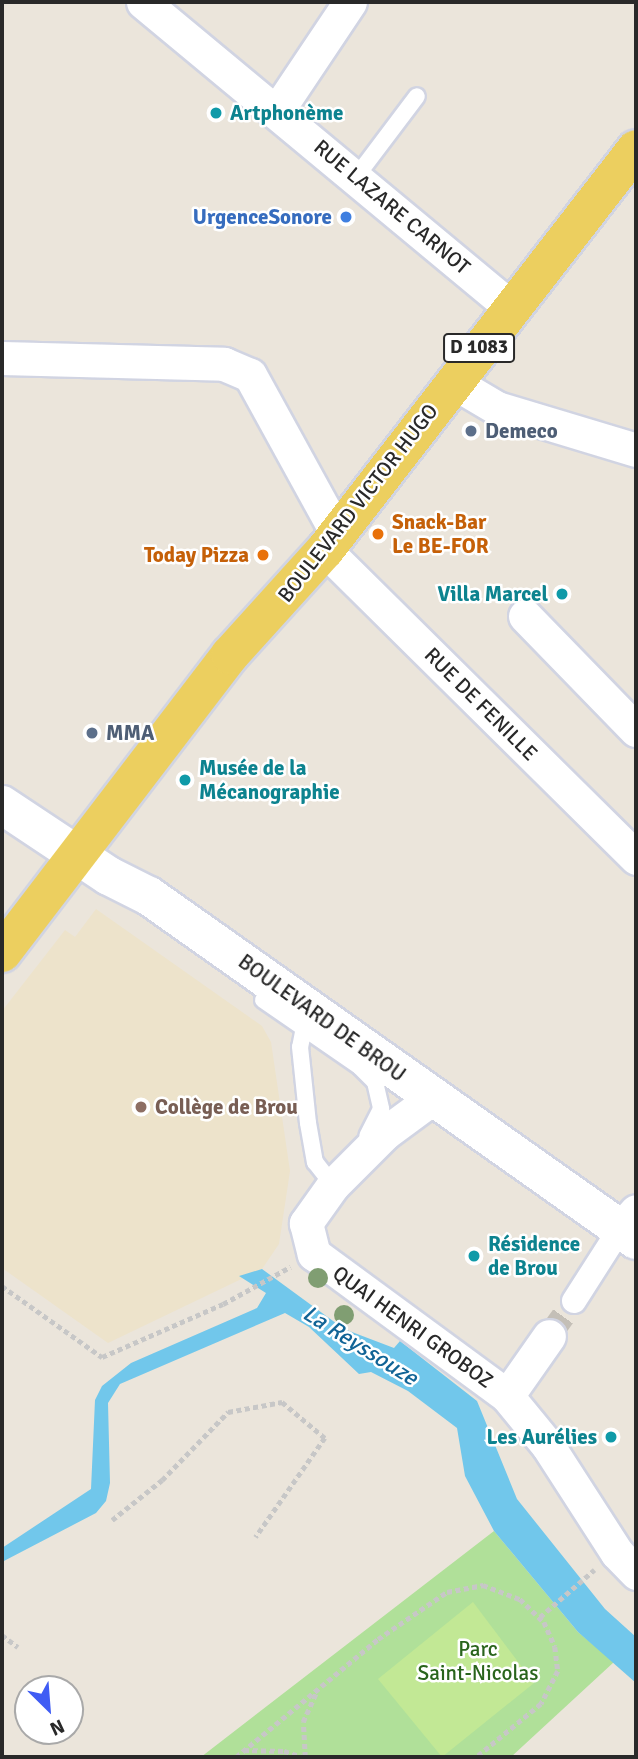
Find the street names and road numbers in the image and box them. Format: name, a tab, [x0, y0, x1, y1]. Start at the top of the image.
street label: RUE LAZARE CARNOT	[309, 134, 475, 280]
road number: D 1083	[442, 332, 516, 364]
street label: BOULEVARD VICTOR HUGO	[273, 399, 443, 607]
street label: RUE DE FENILLE	[419, 642, 543, 766]
street label: BOULEVARD DE BROU	[233, 949, 411, 1087]
street label: QUAI HENRI GROBOZ	[328, 1260, 498, 1394]

